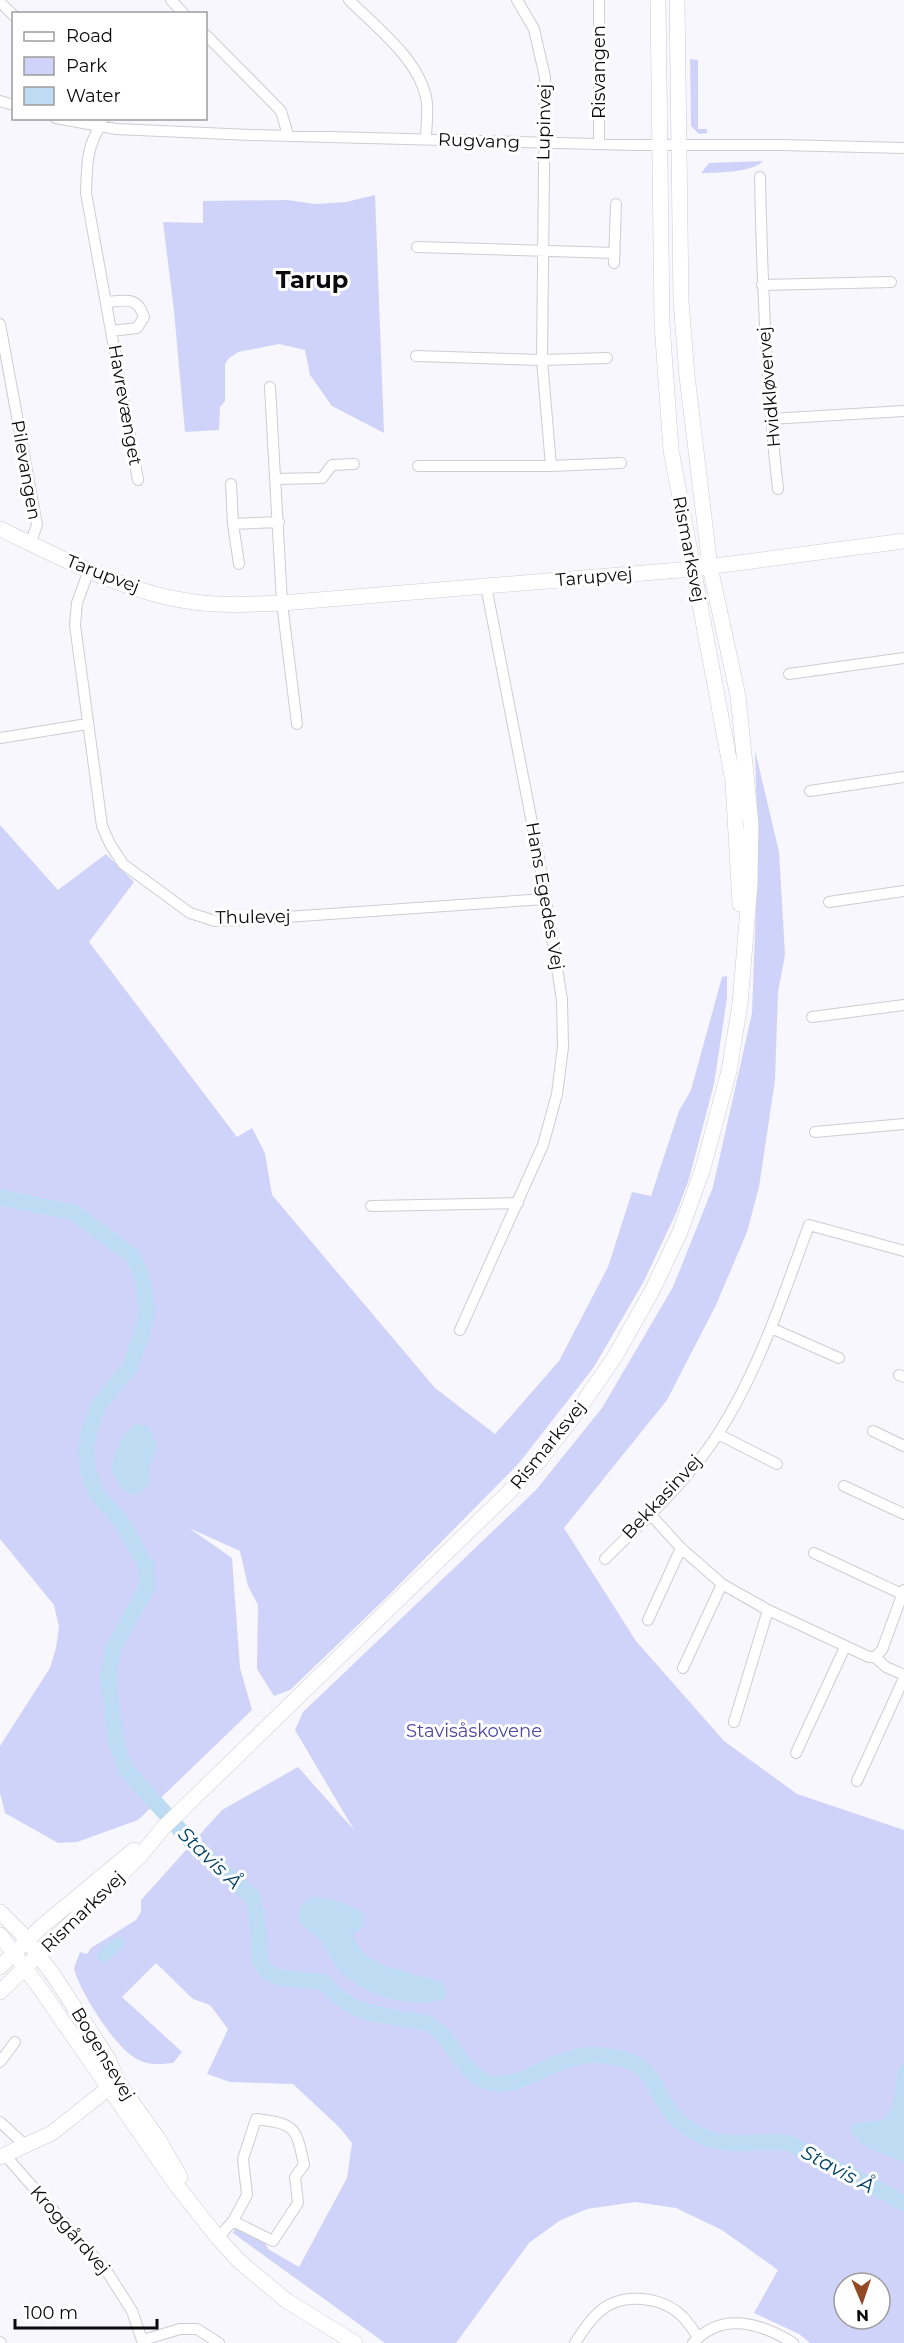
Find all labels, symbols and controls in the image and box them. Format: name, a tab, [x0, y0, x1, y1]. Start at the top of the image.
legend	[12, 12, 207, 120]
text: Road	[66, 25, 113, 47]
street label: Risvangen	[588, 25, 610, 119]
text: Park	[66, 55, 107, 77]
street label: Lupinvej	[532, 83, 556, 161]
text: Water	[66, 85, 121, 107]
street label: Rugvang	[438, 129, 520, 153]
district label: Tarup	[276, 265, 348, 294]
street label: Hvidkløvervej	[753, 326, 785, 448]
street label: Havrevænget	[104, 343, 146, 467]
street label: Pilevangen	[6, 418, 46, 522]
street label: Rismarksvej	[668, 494, 710, 604]
street label: Tarupvej	[63, 550, 143, 598]
street label: Tarupvej	[555, 563, 633, 591]
street label: Hans Egedes Vej	[521, 820, 569, 972]
street label: Thulevej	[215, 905, 291, 929]
street label: Rismarksvej	[506, 1396, 590, 1494]
street label: Bekkasinvej	[617, 1450, 707, 1544]
park label: Stavisåskovene	[406, 1720, 542, 1742]
water label: Stavis Å	[173, 1821, 248, 1894]
street label: Rismarksvej	[37, 1867, 129, 1957]
street label: Bogensevej	[67, 2003, 139, 2105]
water label: Stavis Å	[797, 2139, 879, 2198]
street label: Kroggårdvej	[25, 2181, 115, 2279]
north arrow	[832, 2271, 892, 2331]
scale bar	[15, 2292, 158, 2330]
text: 100 m	[24, 2302, 78, 2324]
text: N	[856, 2306, 869, 2325]

